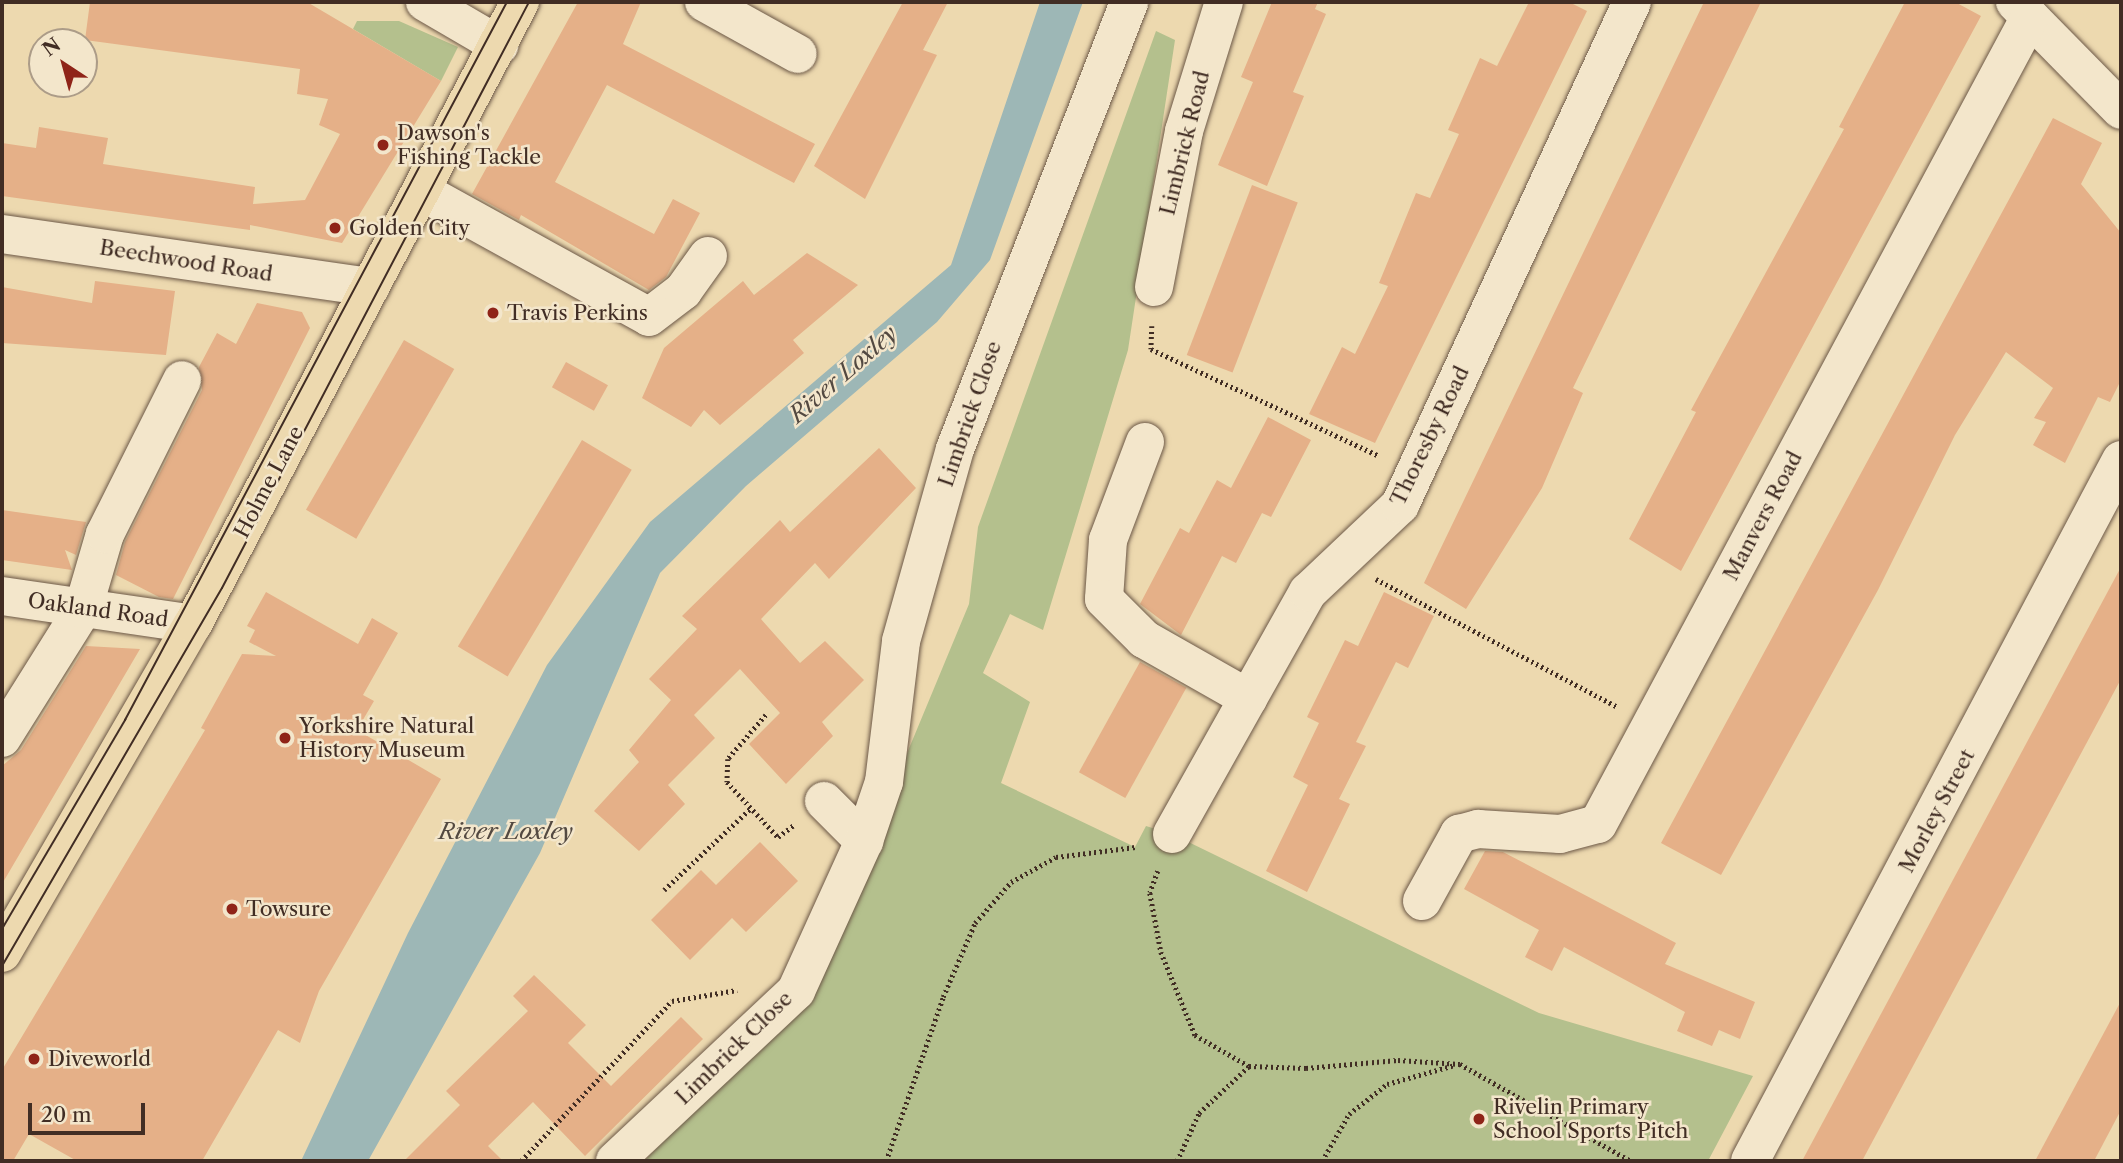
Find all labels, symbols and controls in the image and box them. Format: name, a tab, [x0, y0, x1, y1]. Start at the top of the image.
north arrow	[28, 28, 98, 98]
text: N	[38, 33, 65, 61]
street label: Limbrick Road	[1155, 68, 1215, 218]
place label: Dawson's Fishing Tackle	[397, 120, 541, 170]
marker: Dawson's Fishing Tackle	[375, 137, 391, 153]
place label: Golden City	[349, 215, 470, 241]
marker: Golden City	[327, 220, 343, 236]
street label: Beechwood Road	[98, 235, 274, 287]
place label: Travis Perkins	[507, 300, 648, 326]
marker: Travis Perkins	[485, 305, 501, 321]
water label: River Loxley	[783, 320, 903, 428]
street label: Limbrick Close	[933, 338, 1007, 490]
street label: Thoresby Road	[1385, 362, 1475, 510]
street label: Holme Lane	[229, 422, 309, 542]
street label: Manvers Road	[1718, 447, 1808, 585]
street label: Oakland Road	[26, 588, 170, 632]
place label: Yorkshire Natural History Museum	[299, 713, 474, 763]
marker: Yorkshire Natural History Museum	[277, 730, 293, 746]
street label: Morley Street	[1894, 745, 1980, 877]
water label: River Loxley	[439, 817, 573, 845]
place label: Towsure	[246, 896, 331, 922]
marker: Towsure	[224, 901, 240, 917]
street label: Limbrick Close	[670, 986, 798, 1110]
place label: Diveworld	[48, 1046, 151, 1072]
marker: Diveworld	[26, 1051, 42, 1067]
scale bar	[32, 1090, 149, 1134]
place label: Rivelin Primary School Sports Pitch	[1493, 1094, 1689, 1144]
text: 20 m	[41, 1102, 92, 1127]
marker: Rivelin Primary School Sports Pitch	[1471, 1111, 1487, 1127]

